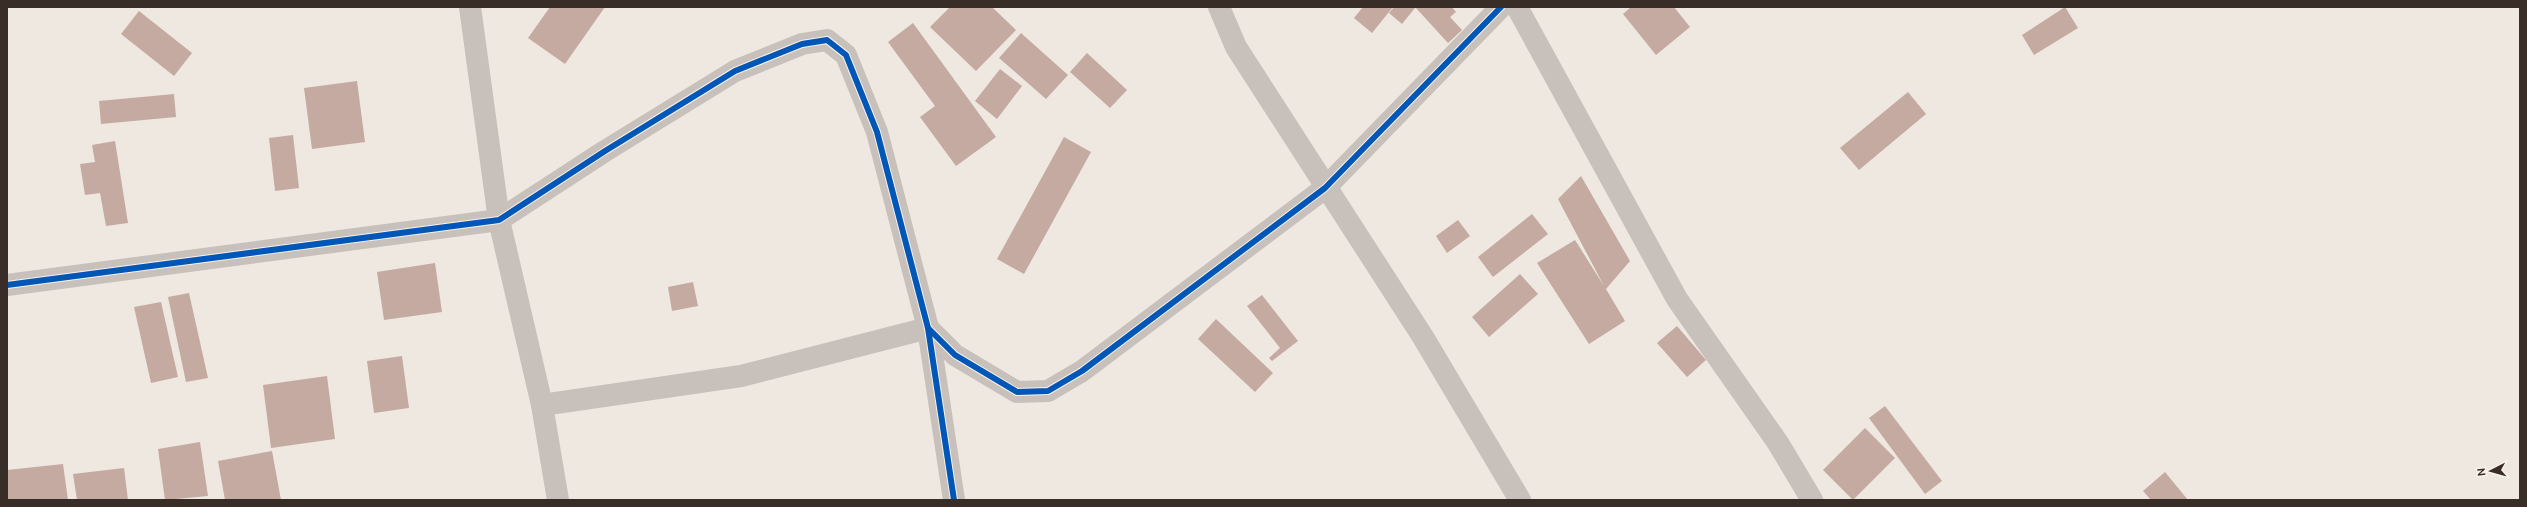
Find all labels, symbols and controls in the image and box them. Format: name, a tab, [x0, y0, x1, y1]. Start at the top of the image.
north arrow	[2471, 451, 2511, 491]
text: N	[2475, 467, 2487, 477]

